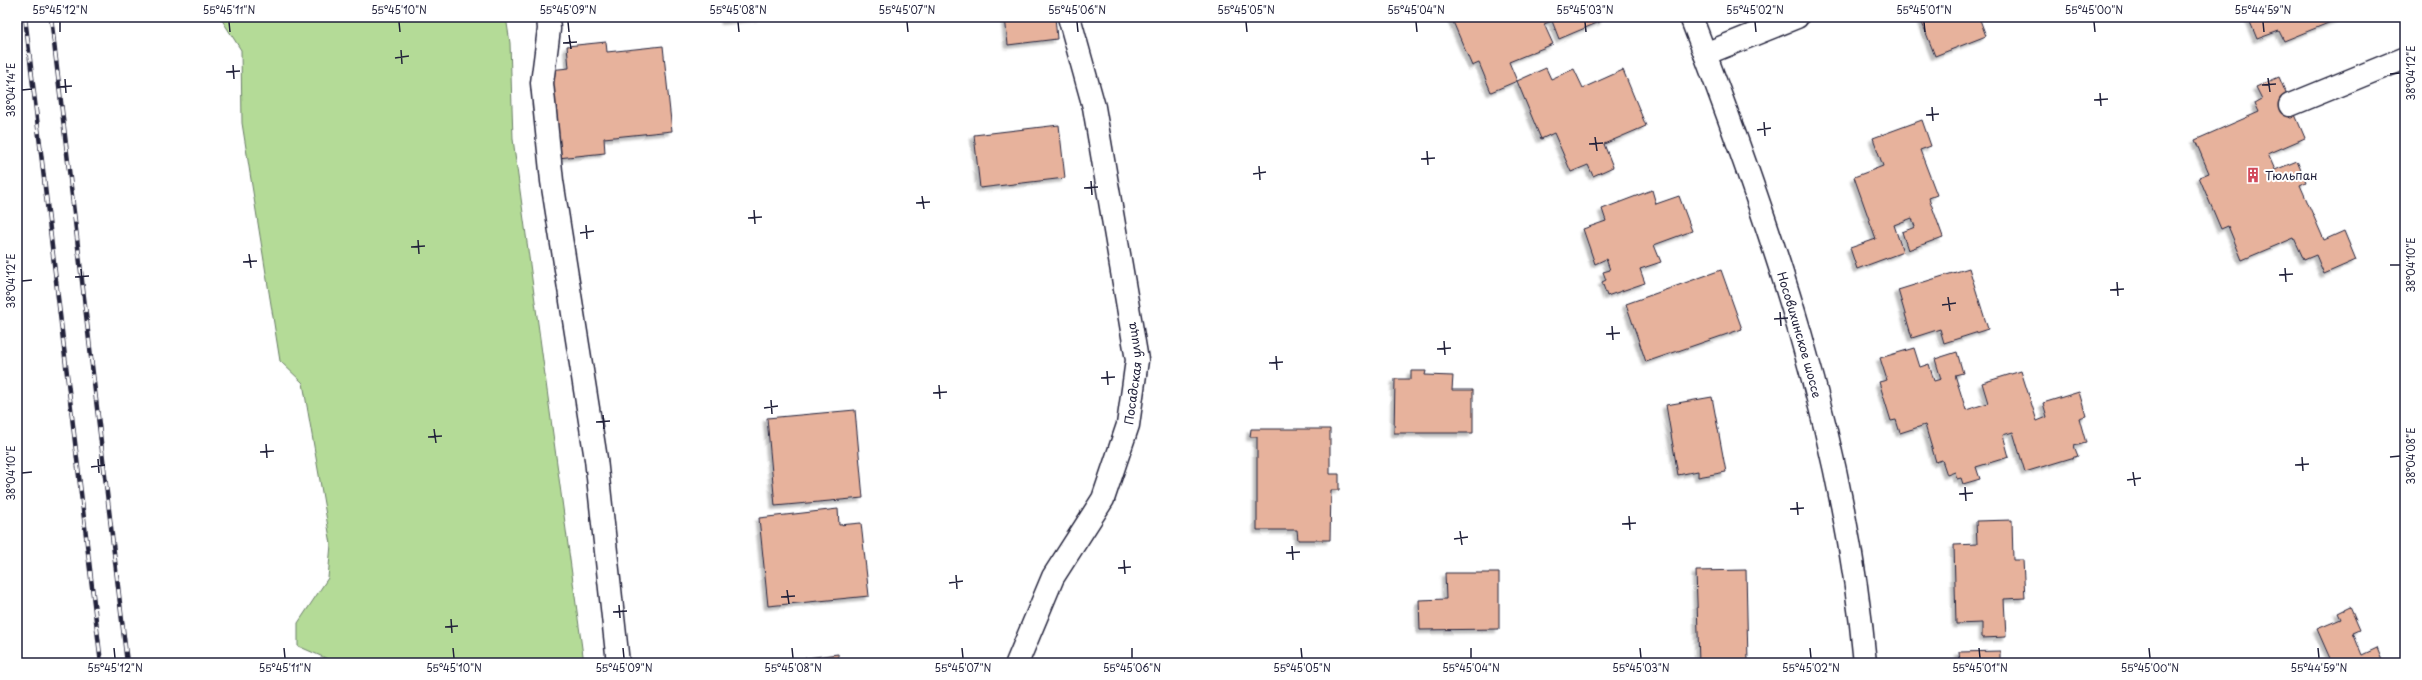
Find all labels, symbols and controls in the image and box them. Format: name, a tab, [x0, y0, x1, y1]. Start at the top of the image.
text: 55°45'12"N	[32, 2, 88, 17]
text: 55°45'11"N	[203, 2, 255, 17]
text: 55°45'10"N	[371, 2, 427, 17]
text: 55°45'09"N	[539, 2, 597, 17]
text: 55°45'08"N	[709, 2, 767, 17]
text: 55°45'07"N	[879, 2, 936, 17]
text: 55°45'06"N	[1048, 2, 1106, 17]
text: 55°45'05"N	[1217, 2, 1275, 17]
text: 55°45'04"N	[1387, 2, 1445, 17]
text: 55°45'03"N	[1556, 2, 1614, 17]
text: 55°45'02"N	[1726, 2, 1784, 17]
text: 55°45'01"N	[1896, 2, 1952, 17]
text: 55°45'00"N	[2065, 2, 2123, 17]
text: 55°44'59"N	[2235, 2, 2292, 17]
text: 38°04'12"E	[2403, 46, 2418, 100]
text: 38°04'14"E	[3, 63, 18, 117]
building icon: Тюльпан	[2244, 166, 2262, 184]
place label: Тюльпан	[2265, 166, 2317, 184]
text: 38°04'10"E	[2403, 237, 2418, 293]
text: 38°04'12"E	[3, 254, 18, 308]
street label: Носовихинское шоссе	[1773, 269, 1826, 400]
street label: Посадская улица	[1119, 321, 1146, 426]
text: 38°04'08"E	[2403, 428, 2418, 484]
text: 38°04'10"E	[3, 445, 18, 501]
text: 55°45'12"N	[87, 660, 143, 675]
text: 55°45'11"N	[259, 660, 311, 675]
text: 55°45'10"N	[426, 660, 482, 675]
text: 55°45'09"N	[595, 660, 653, 675]
text: 55°45'08"N	[764, 660, 822, 675]
text: 55°45'07"N	[935, 660, 992, 675]
text: 55°45'06"N	[1103, 660, 1161, 675]
text: 55°45'05"N	[1273, 660, 1331, 675]
text: 55°45'04"N	[1442, 660, 1500, 675]
text: 55°45'03"N	[1612, 660, 1670, 675]
text: 55°45'02"N	[1782, 660, 1840, 675]
text: 55°45'01"N	[1952, 660, 2008, 675]
text: 55°45'00"N	[2121, 660, 2179, 675]
text: 55°44'59"N	[2291, 660, 2348, 675]

